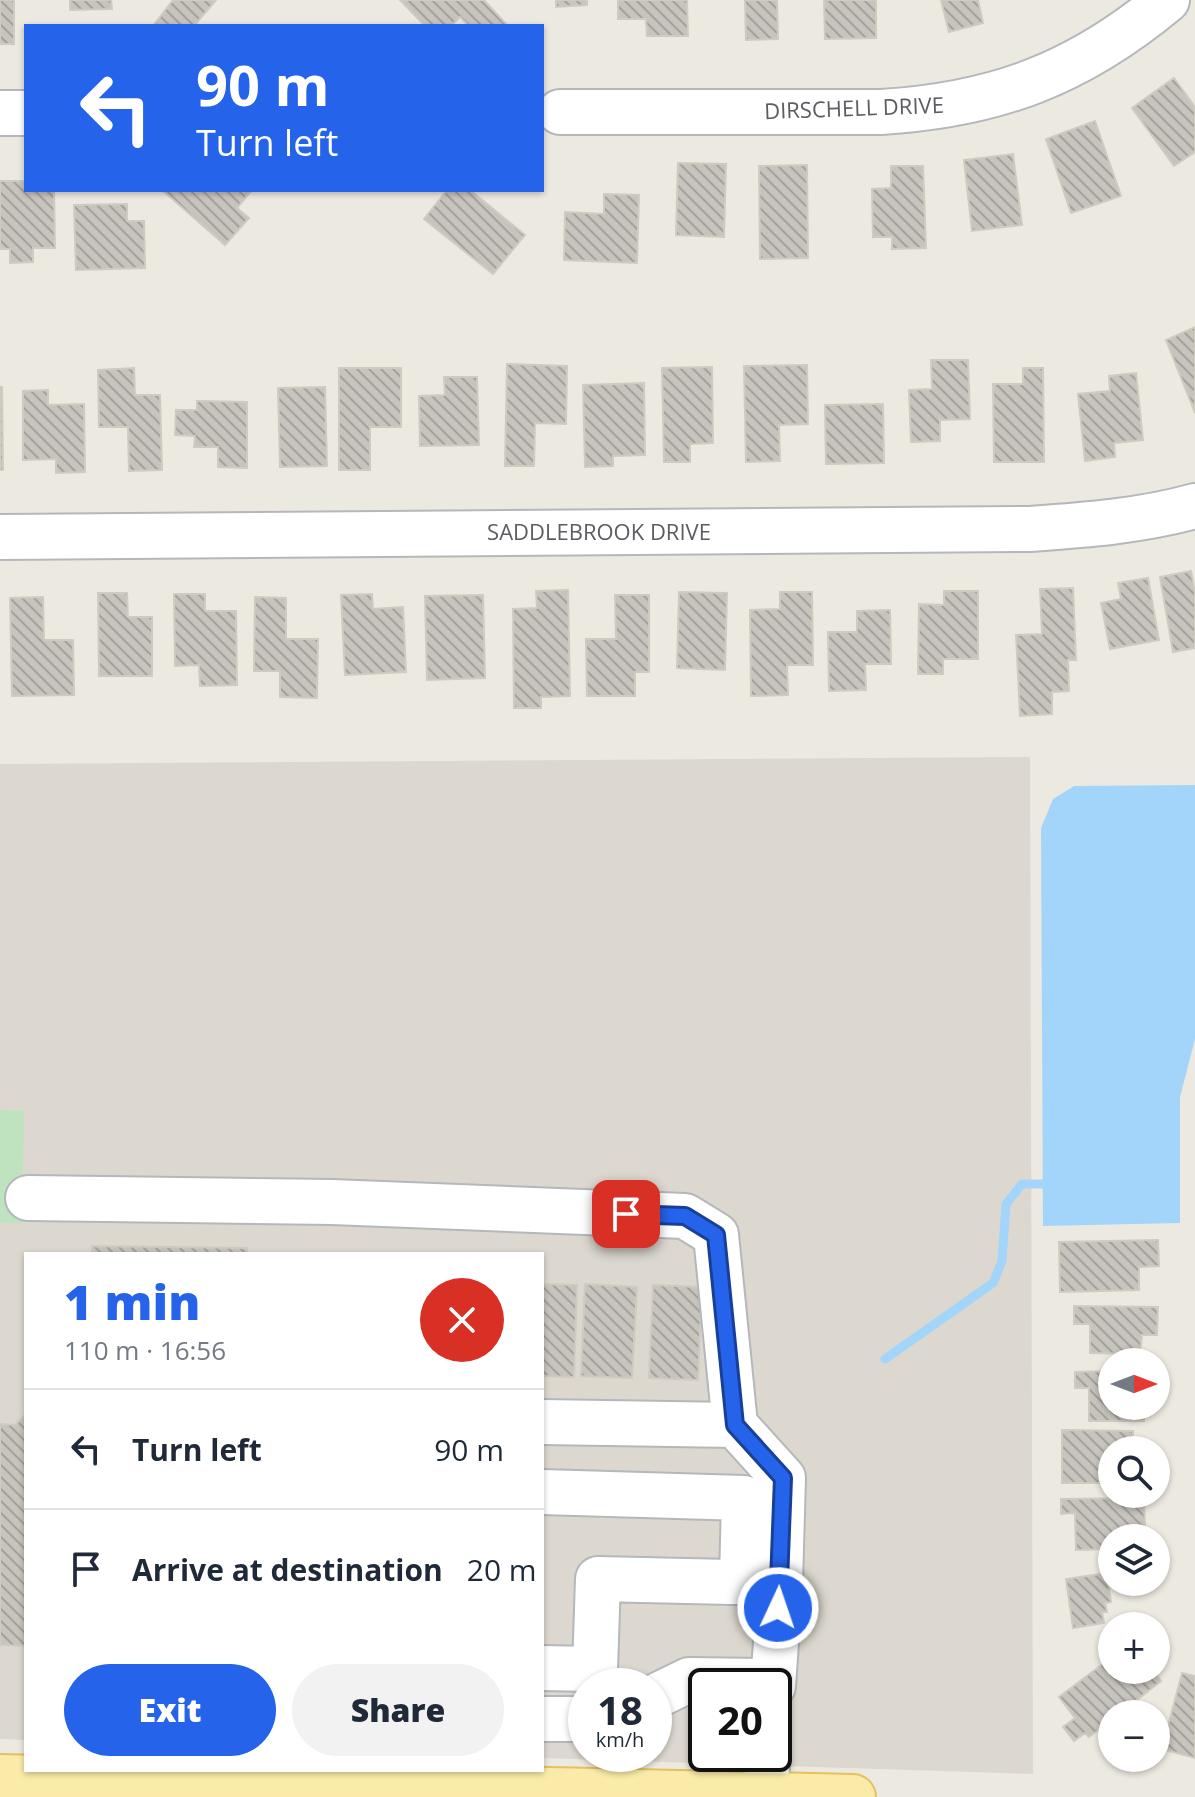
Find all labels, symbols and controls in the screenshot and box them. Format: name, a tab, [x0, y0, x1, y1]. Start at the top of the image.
text: 90 m	[196, 46, 330, 122]
icon: left	[64, 56, 168, 160]
street label: DIRSCHELL DRIVE	[764, 89, 944, 125]
text: Turn left	[196, 118, 338, 167]
street label: SADDLEBROOK DRIVE	[487, 516, 711, 546]
pin	[592, 1180, 660, 1248]
icon: arrive	[604, 1192, 648, 1236]
text: 1 min	[64, 1269, 200, 1334]
button: close	[420, 1278, 504, 1362]
text: 110 m · 16:56	[64, 1332, 226, 1368]
north arrow	[1098, 1348, 1170, 1420]
map controls	[1098, 1348, 1170, 1772]
icon: left	[64, 1427, 108, 1471]
text: Turn left	[132, 1429, 262, 1470]
text: 90 m	[434, 1429, 504, 1470]
button: search	[1098, 1436, 1170, 1508]
button: layers	[1098, 1524, 1170, 1596]
icon: arrive	[64, 1547, 108, 1591]
text: Arrive at destination	[132, 1549, 443, 1590]
text: 20 m	[467, 1549, 537, 1590]
position arrow	[736, 1566, 820, 1650]
button: +	[1098, 1612, 1170, 1684]
button: Exit	[64, 1664, 276, 1756]
button: Share	[292, 1664, 504, 1756]
speed limit sign: 20	[688, 1668, 792, 1772]
text: 18	[597, 1682, 643, 1737]
button: −	[1098, 1700, 1170, 1772]
text: km/h	[596, 1726, 644, 1753]

